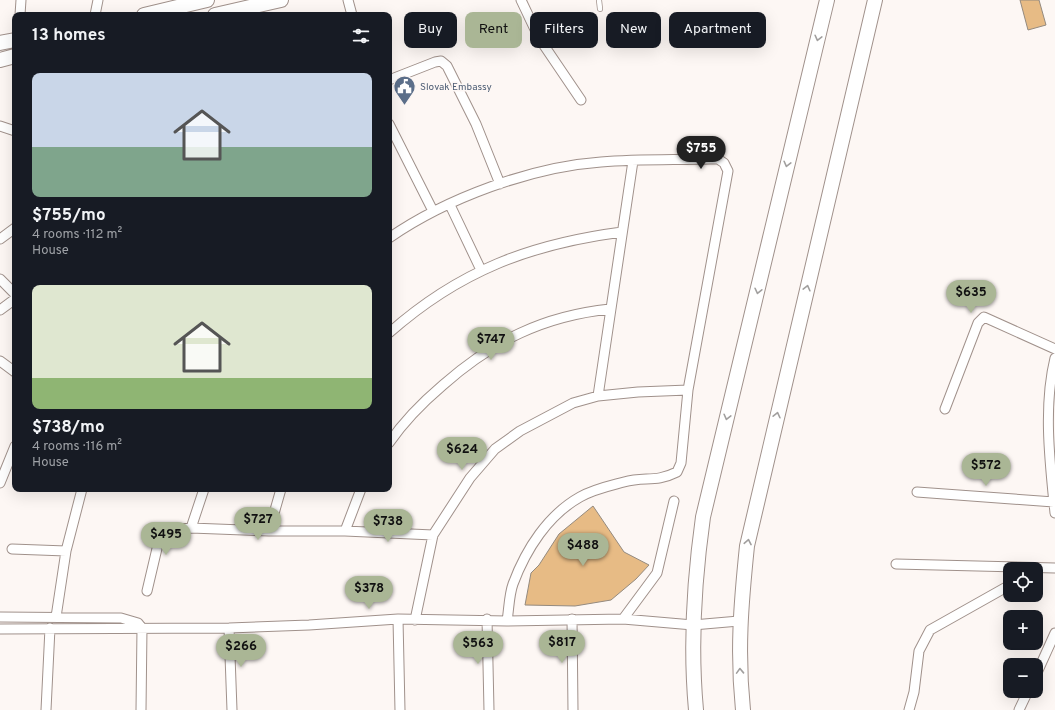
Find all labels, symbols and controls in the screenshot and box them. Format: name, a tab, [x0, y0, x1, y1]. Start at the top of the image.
chip: Buy	[404, 12, 457, 48]
chip: Rent	[465, 12, 522, 48]
chip: Filters	[530, 12, 598, 48]
chip: New	[606, 12, 661, 48]
chip: Apartment	[669, 12, 766, 48]
text: 13 homes	[32, 25, 106, 47]
icon: filters	[350, 25, 372, 47]
one-way arrow	[814, 34, 823, 41]
public building icon: Slovak Embassy	[392, 73, 418, 106]
place label: Slovak Embassy	[420, 81, 492, 94]
icon: home	[166, 99, 238, 171]
pin: $755	[677, 136, 725, 170]
text: $755	[686, 141, 716, 157]
one-way arrow	[784, 161, 792, 167]
text: $755/mo	[32, 205, 106, 227]
text: 4 rooms · 112 m²	[32, 227, 122, 243]
text: House	[32, 243, 69, 259]
pin: $635	[947, 280, 995, 314]
one-way arrow	[802, 285, 811, 292]
text: $635	[955, 285, 987, 301]
one-way arrow	[754, 288, 762, 294]
icon: home	[166, 311, 238, 383]
pin: $747	[467, 327, 515, 361]
text: $747	[476, 332, 506, 348]
one-way arrow	[772, 412, 780, 418]
one-way arrow	[724, 414, 732, 420]
text: $738/mo	[32, 417, 105, 439]
pin: $624	[438, 437, 486, 471]
text: 4 rooms · 116 m²	[32, 439, 122, 455]
text: $624	[446, 442, 478, 458]
pin: $572	[962, 453, 1010, 487]
text: House	[32, 455, 69, 471]
text: $572	[971, 458, 1001, 474]
pin: $727	[234, 507, 282, 541]
pin: $738	[364, 509, 412, 543]
text: $727	[243, 512, 273, 528]
text: $738	[373, 514, 403, 530]
pin: $495	[142, 522, 190, 556]
text: $495	[150, 527, 182, 543]
pin: $488	[559, 533, 607, 567]
text: $488	[567, 538, 599, 554]
one-way arrow	[743, 538, 751, 545]
map controls	[1003, 562, 1043, 698]
button: locate	[1003, 562, 1043, 602]
pin: $378	[345, 576, 393, 610]
text: $378	[354, 581, 384, 597]
button: +	[1003, 610, 1043, 650]
pin: $817	[538, 630, 586, 664]
pin: $563	[454, 631, 502, 665]
pin: $266	[217, 634, 265, 668]
text: $817	[548, 635, 576, 651]
text: $563	[462, 636, 494, 652]
text: $266	[225, 639, 257, 655]
button: −	[1003, 658, 1043, 698]
one-way arrow	[735, 668, 744, 674]

